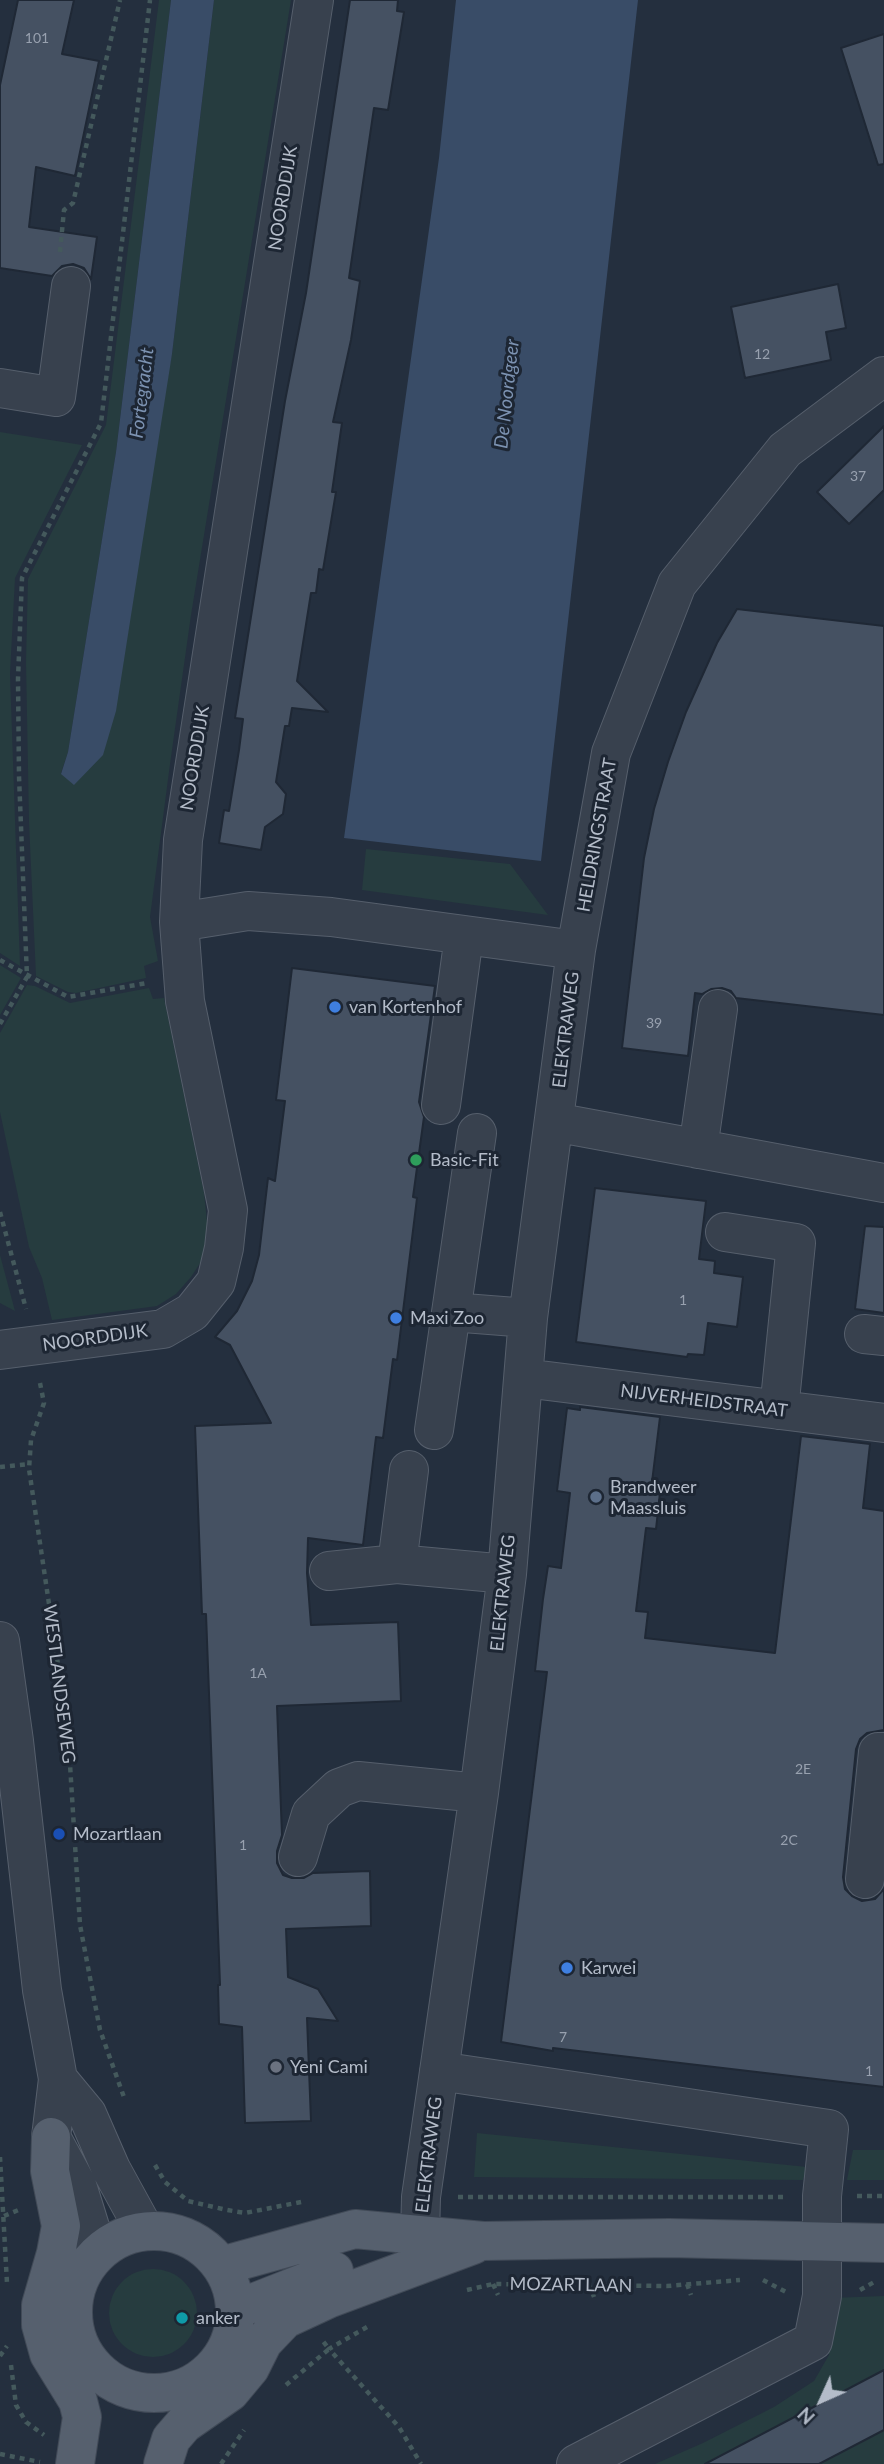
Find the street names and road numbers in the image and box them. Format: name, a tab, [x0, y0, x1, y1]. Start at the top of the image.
street label: NOORDDIJK	[264, 144, 302, 252]
street label: NOORDDIJK	[176, 704, 214, 812]
street label: HELDRINGSTRAAT	[573, 756, 621, 914]
street label: ELEKTRAWEG	[548, 971, 584, 1089]
street label: NOORDDIJK	[41, 1320, 149, 1356]
street label: NIJVERHEIDSTRAAT	[619, 1380, 789, 1422]
street label: ELEKTRAWEG	[486, 1534, 520, 1652]
street label: WESTLANDSEWEG	[39, 1603, 79, 1765]
street label: ELEKTRAWEG	[411, 2096, 447, 2214]
street label: MOZARTLAAN	[509, 2273, 633, 2297]

